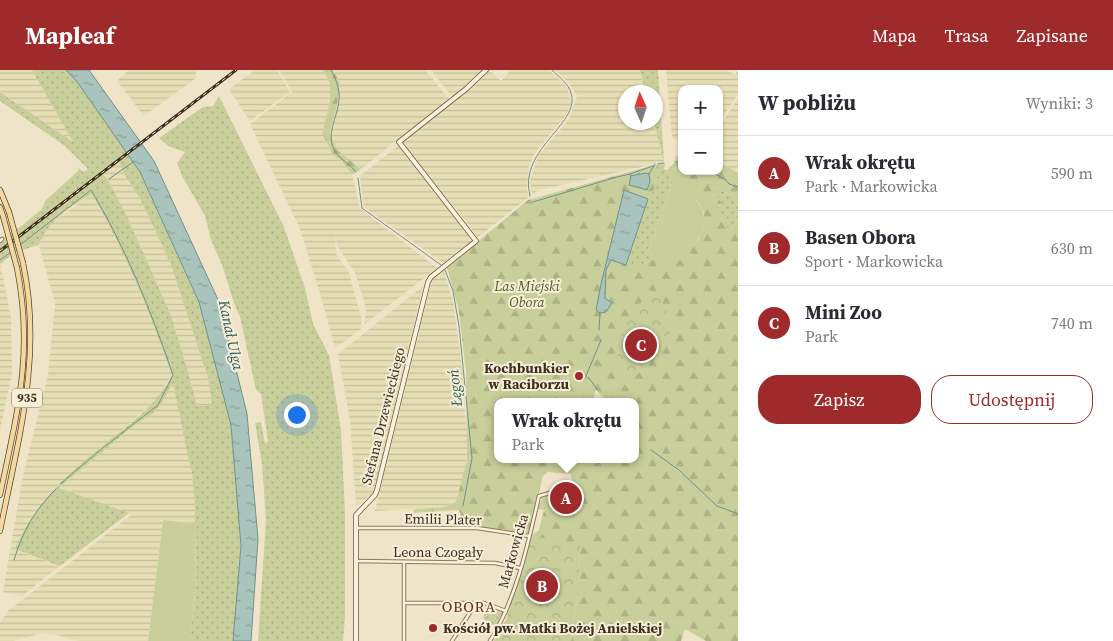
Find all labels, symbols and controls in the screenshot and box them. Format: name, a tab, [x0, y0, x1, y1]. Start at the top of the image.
text: Mapleaf	[25, 19, 115, 52]
text: Mapa	[872, 23, 917, 48]
text: Trasa	[945, 23, 988, 48]
text: Zapisane	[1016, 23, 1088, 48]
north arrow	[618, 85, 663, 130]
map controls	[678, 85, 723, 175]
button: +	[678, 85, 723, 130]
text: W pobliżu	[758, 88, 856, 117]
text: Wyniki: 3	[1026, 92, 1093, 114]
button: −	[678, 130, 723, 175]
text: Wrak okrętu	[805, 149, 915, 175]
text: A	[769, 162, 779, 184]
text: 590 m	[1051, 162, 1093, 184]
text: Park · Markowicka	[805, 175, 938, 197]
text: Basen Obora	[805, 224, 916, 250]
text: B	[769, 237, 779, 259]
text: 630 m	[1051, 237, 1093, 259]
text: Sport · Markowicka	[805, 250, 943, 272]
park label: Las Miejski Obora	[493, 276, 560, 312]
water label: Kanał Ulga	[214, 297, 249, 372]
text: Mini Zoo	[805, 299, 882, 325]
text: C	[769, 312, 779, 334]
text: 740 m	[1051, 312, 1093, 334]
text: Park	[805, 325, 838, 347]
pin: C	[625, 326, 657, 364]
street label: Stefana Drzewieckiego	[356, 345, 410, 487]
place label: Kochbunkier w Raciborzu	[484, 358, 569, 394]
water label: Łęgoń	[442, 368, 467, 409]
marker: Kochbunkier w Raciborzu	[573, 370, 585, 382]
button: Zapisz	[758, 375, 921, 424]
button: Udostępnij	[931, 375, 1093, 424]
road number: 935	[12, 388, 42, 408]
popup	[494, 398, 639, 463]
your location	[284, 402, 310, 428]
text: Wrak okrętu	[511, 407, 622, 433]
text: Park	[511, 433, 544, 455]
pin: A	[550, 479, 582, 517]
street label: Emilii Plater	[404, 508, 482, 530]
street label: Markowicka	[493, 511, 533, 591]
street label: Leona Czogały	[393, 542, 484, 562]
pin: B	[526, 567, 558, 605]
district label: OBORA	[442, 596, 496, 617]
place label: Kościół pw. Matki Bożej Anielskiej	[443, 618, 662, 638]
marker: Kościół pw. Matki Bożej Anielskiej	[427, 622, 439, 634]

